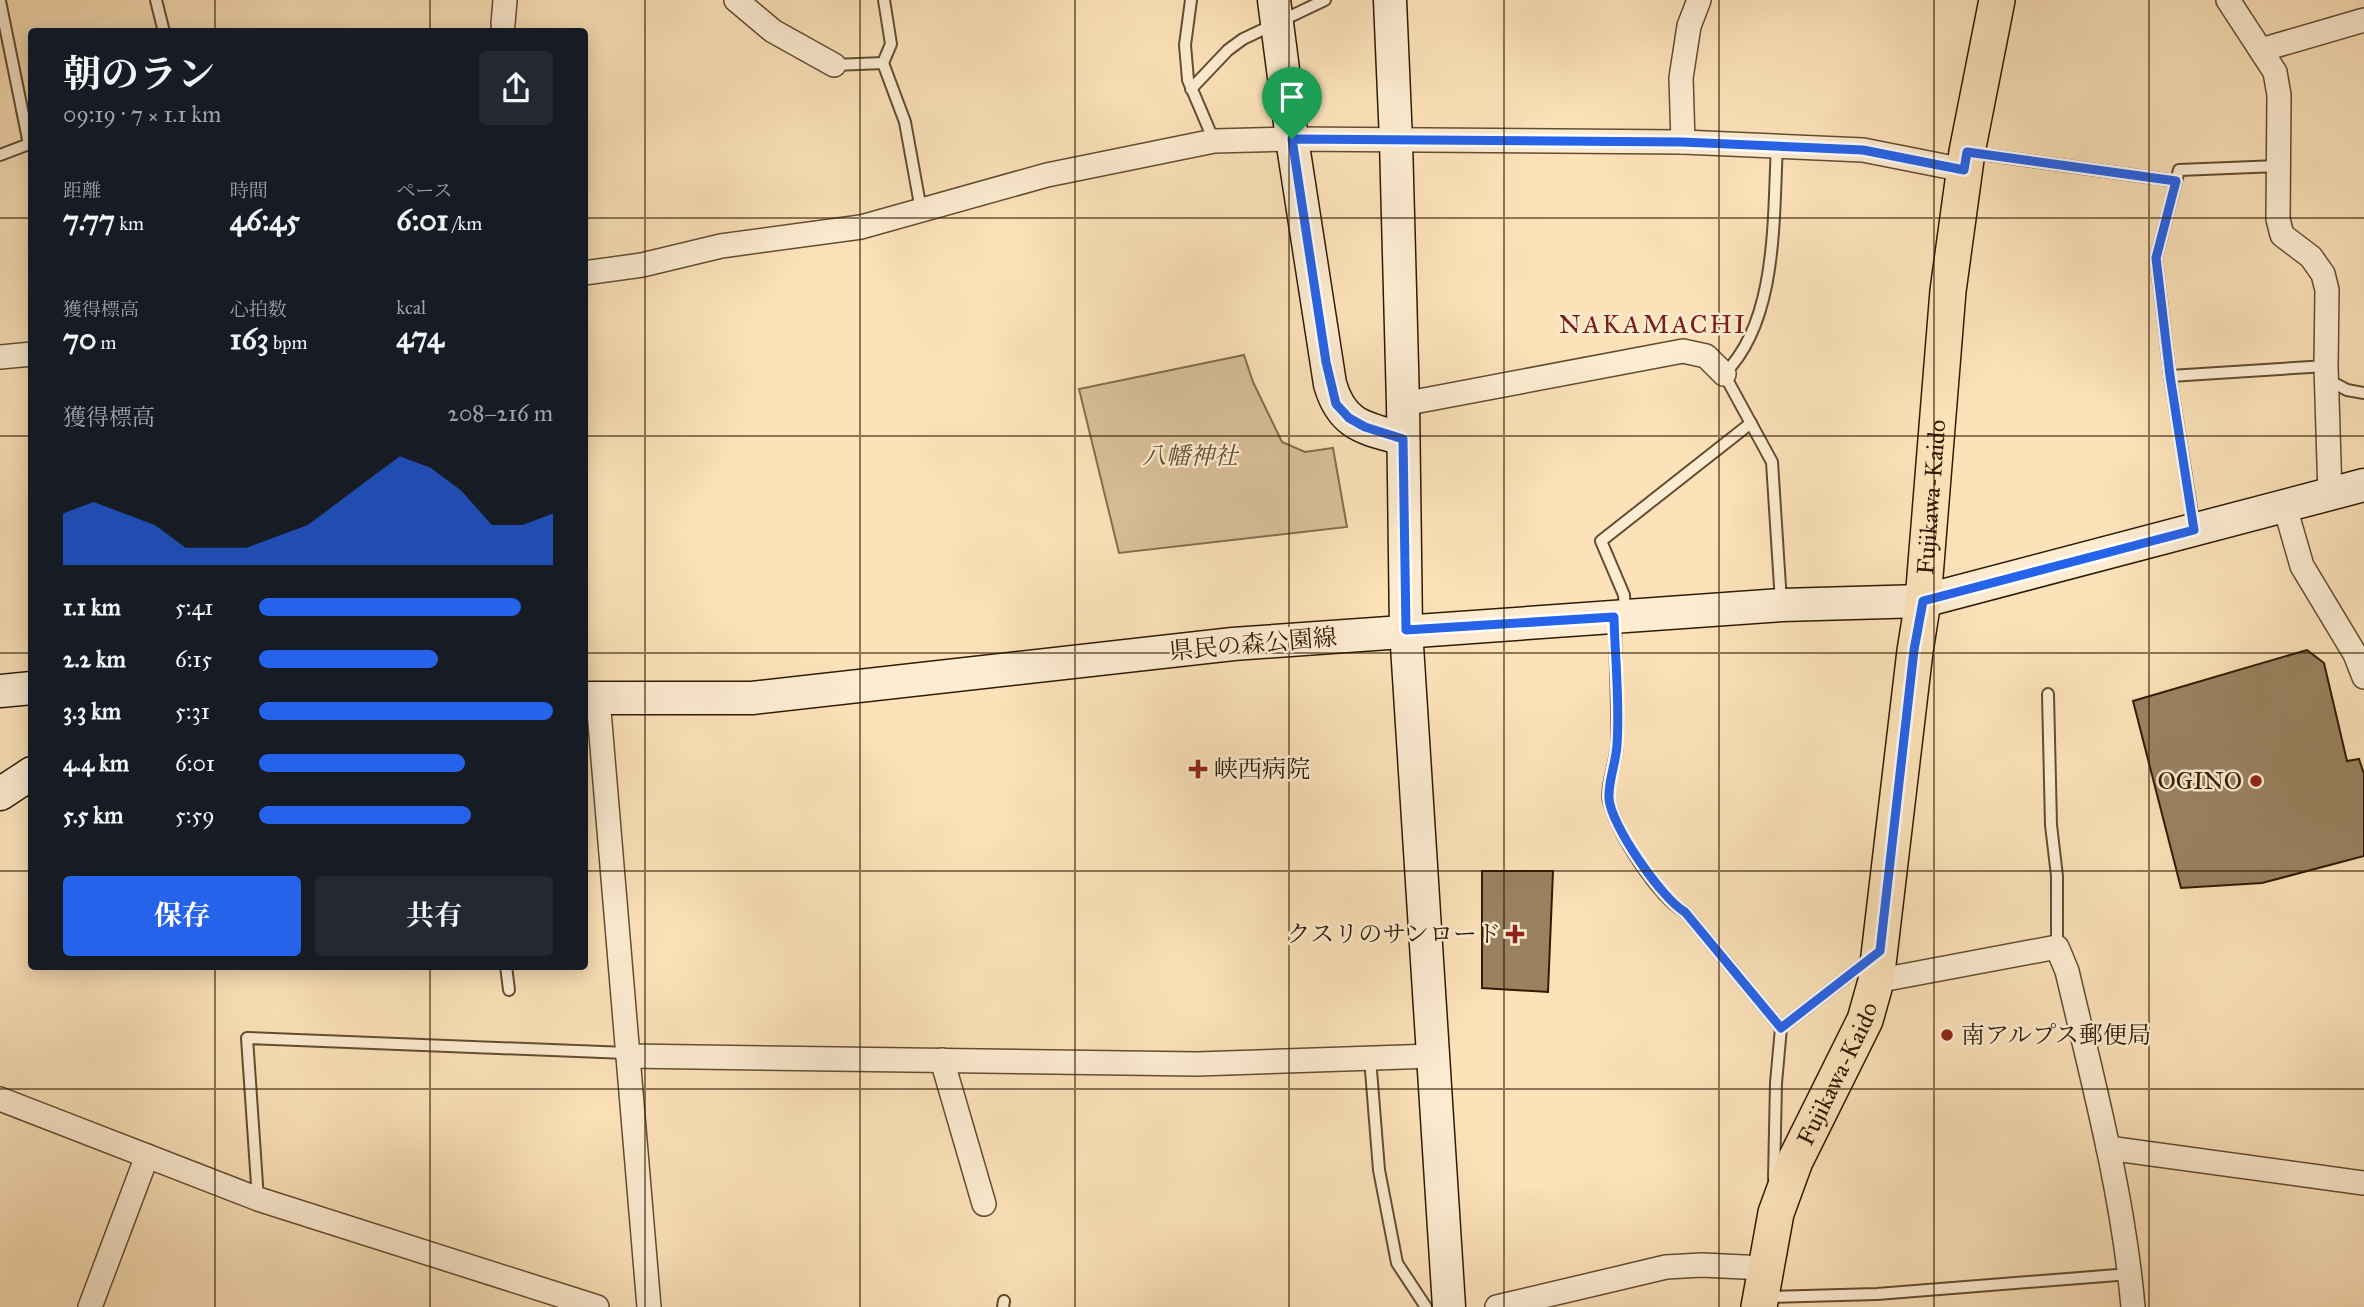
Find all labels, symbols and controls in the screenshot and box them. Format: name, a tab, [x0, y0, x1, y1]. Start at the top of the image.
text: 朝のラン	[63, 51, 215, 97]
button: share	[479, 51, 553, 125]
pin	[1262, 67, 1322, 139]
icon: arrive	[1273, 78, 1311, 116]
text: 09:19 · 7 × 1.1 km	[63, 100, 221, 128]
text: 距離	[63, 179, 101, 202]
text: 時間	[230, 179, 268, 202]
text: ペース	[396, 179, 452, 202]
text: 7.77	[63, 202, 115, 238]
text: 46:45	[230, 202, 300, 238]
text: 6:01	[396, 202, 448, 238]
text: km	[115, 212, 144, 235]
text: /km	[448, 212, 482, 235]
text: kcal	[396, 296, 426, 319]
text: 獲得標高	[63, 298, 139, 321]
text: 心拍数	[230, 298, 287, 321]
district label: NAKAMACHI	[1559, 308, 1747, 340]
text: 474	[396, 319, 444, 355]
text: 70	[63, 321, 96, 357]
text: 163	[230, 321, 269, 357]
text: m	[96, 331, 117, 354]
text: bpm	[269, 331, 308, 354]
text: 208–216 m	[448, 399, 553, 427]
text: 獲得標高	[63, 403, 155, 431]
street label: Fujikawa-Kaido	[1910, 418, 1953, 576]
park label: 八幡神社	[1142, 441, 1240, 471]
text: 1.1 km	[63, 593, 121, 621]
text: 5:41	[175, 593, 213, 621]
street label: 県民の森公園線	[1168, 622, 1338, 666]
text: 2.2 km	[63, 645, 126, 673]
text: 6:15	[175, 645, 212, 673]
text: 3.3 km	[63, 697, 121, 725]
text: 5:31	[175, 697, 210, 725]
text: 4.4 km	[63, 749, 129, 777]
text: 6:01	[175, 749, 215, 777]
place label: 峡西病院	[1214, 754, 1310, 784]
marker: 峡西病院	[1188, 759, 1208, 779]
place label: OGINO	[2157, 766, 2242, 796]
marker: OGINO	[2248, 773, 2264, 789]
text: 5.5 km	[63, 801, 123, 829]
text: 5:59	[175, 801, 215, 829]
button: 保存	[63, 876, 301, 956]
button: 共有	[315, 876, 553, 956]
place label: クスリのサンロード	[1286, 919, 1501, 949]
marker: クスリのサンロード	[1507, 926, 1523, 942]
street label: Fujikawa-Kaido	[1790, 999, 1884, 1150]
place label: 南アルプス郵便局	[1961, 1020, 2151, 1050]
marker: 南アルプス郵便局	[1939, 1027, 1955, 1043]

